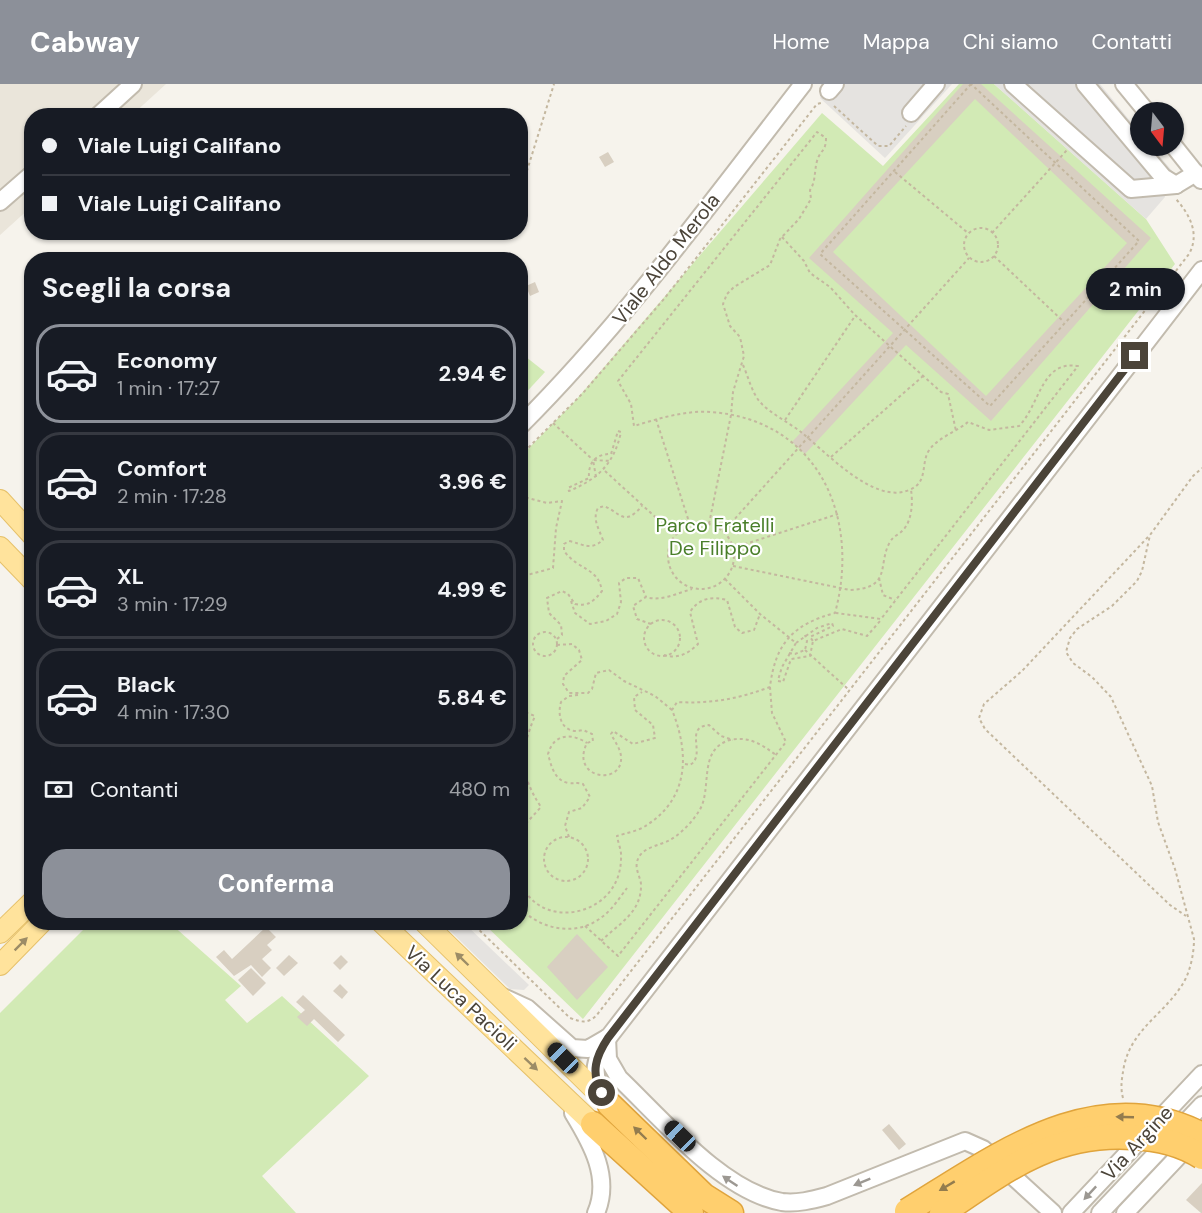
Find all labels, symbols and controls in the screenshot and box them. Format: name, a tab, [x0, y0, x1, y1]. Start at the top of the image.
text: Cabway	[30, 24, 140, 61]
text: Home	[772, 28, 830, 56]
text: Mappa	[863, 28, 930, 56]
text: Chi siamo	[963, 28, 1059, 56]
text: Contatti	[1092, 28, 1172, 56]
north arrow	[1130, 102, 1184, 156]
map controls	[1130, 102, 1184, 156]
text: Viale Luigi Califano	[78, 131, 282, 160]
street label: Viale Aldo Merola	[606, 188, 726, 330]
text: Viale Luigi Califano	[78, 189, 282, 218]
callout: 2 min	[1086, 269, 1184, 311]
text: Scegli la corsa	[42, 270, 231, 305]
text: 2 min	[1109, 276, 1162, 302]
route end	[1121, 342, 1148, 369]
text: Economy	[117, 346, 217, 375]
icon: car	[45, 347, 99, 401]
text: 2.94 €	[439, 359, 507, 388]
text: 1 min · 17:27	[117, 375, 220, 401]
text: Comfort	[117, 454, 207, 483]
icon: car	[45, 455, 99, 509]
text: 3.96 €	[438, 467, 507, 496]
text: 2 min · 17:28	[117, 483, 227, 509]
park label: Parco Fratelli De Filippo	[656, 512, 775, 561]
text: XL	[117, 562, 144, 591]
icon: car	[45, 563, 99, 617]
text: 4.99 €	[437, 575, 507, 604]
text: 3 min · 17:29	[117, 591, 228, 617]
text: Black	[117, 670, 176, 699]
icon: car	[45, 671, 99, 725]
text: 5.84 €	[437, 683, 507, 712]
text: 4 min · 17:30	[117, 699, 230, 725]
icon: cash	[42, 773, 75, 806]
text: Contanti	[90, 775, 179, 804]
text: 480 m	[449, 776, 510, 802]
button: Conferma	[42, 849, 510, 918]
one-way arrow	[13, 937, 27, 951]
street label: Via Luca Pacioli	[400, 940, 522, 1056]
one-way arrow	[455, 952, 469, 966]
car	[544, 1039, 582, 1077]
one-way arrow	[523, 1056, 537, 1070]
route start	[588, 1079, 615, 1106]
street label: Via Argine	[1096, 1100, 1178, 1186]
one-way arrow	[1116, 1112, 1135, 1122]
car	[661, 1117, 699, 1155]
one-way arrow	[633, 1127, 647, 1141]
one-way arrow	[722, 1176, 738, 1187]
one-way arrow	[852, 1177, 870, 1187]
one-way arrow	[939, 1181, 955, 1192]
one-way arrow	[1084, 1185, 1097, 1200]

